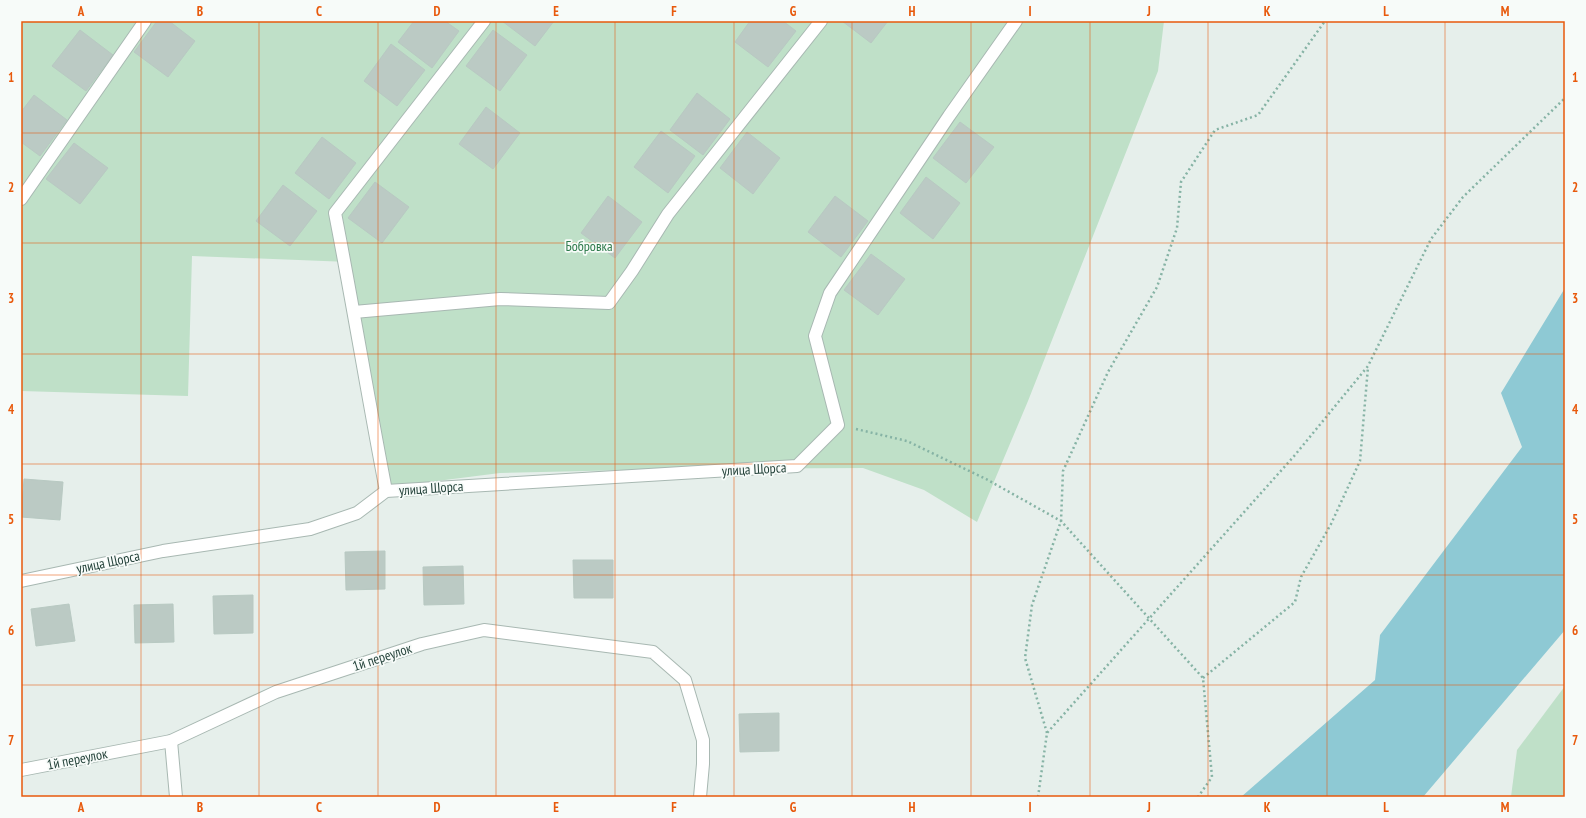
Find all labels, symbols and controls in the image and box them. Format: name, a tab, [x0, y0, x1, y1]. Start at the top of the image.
text: A	[77, 3, 85, 20]
text: B	[197, 3, 203, 20]
text: C	[316, 3, 322, 20]
text: D	[434, 3, 441, 20]
text: E	[553, 3, 559, 20]
text: F	[671, 3, 677, 20]
text: G	[790, 3, 797, 20]
text: H	[909, 3, 916, 20]
text: I	[1028, 3, 1032, 20]
text: J	[1146, 3, 1151, 20]
text: K	[1264, 3, 1271, 20]
text: L	[1383, 3, 1389, 20]
text: M	[1501, 3, 1510, 20]
text: 1	[8, 69, 14, 86]
text: 1	[1572, 69, 1578, 86]
text: 2	[8, 179, 14, 196]
text: 2	[1572, 179, 1578, 196]
park label: Бобровка	[565, 237, 613, 255]
text: 3	[8, 290, 14, 307]
text: 3	[1572, 290, 1578, 307]
text: 4	[8, 401, 15, 418]
text: 4	[1572, 401, 1579, 418]
street label: улица Щорса	[721, 458, 787, 480]
street label: улица Щорса	[398, 477, 464, 499]
text: 5	[8, 511, 14, 528]
text: 5	[1572, 511, 1578, 528]
street label: улица Щорса	[75, 546, 141, 578]
text: 6	[8, 622, 14, 639]
text: 6	[1572, 622, 1578, 639]
street label: 1й переулок	[350, 639, 414, 675]
text: 7	[8, 732, 14, 749]
text: 7	[1572, 732, 1578, 749]
street label: 1й переулок	[45, 744, 109, 774]
text: A	[77, 799, 85, 816]
text: B	[197, 799, 203, 816]
text: C	[316, 799, 322, 816]
text: D	[434, 799, 441, 816]
text: E	[553, 799, 559, 816]
text: F	[671, 799, 677, 816]
text: G	[790, 799, 797, 816]
text: H	[909, 799, 916, 816]
text: I	[1028, 799, 1032, 816]
text: J	[1146, 799, 1151, 816]
text: K	[1264, 799, 1271, 816]
text: L	[1383, 799, 1389, 816]
text: M	[1501, 799, 1510, 816]

